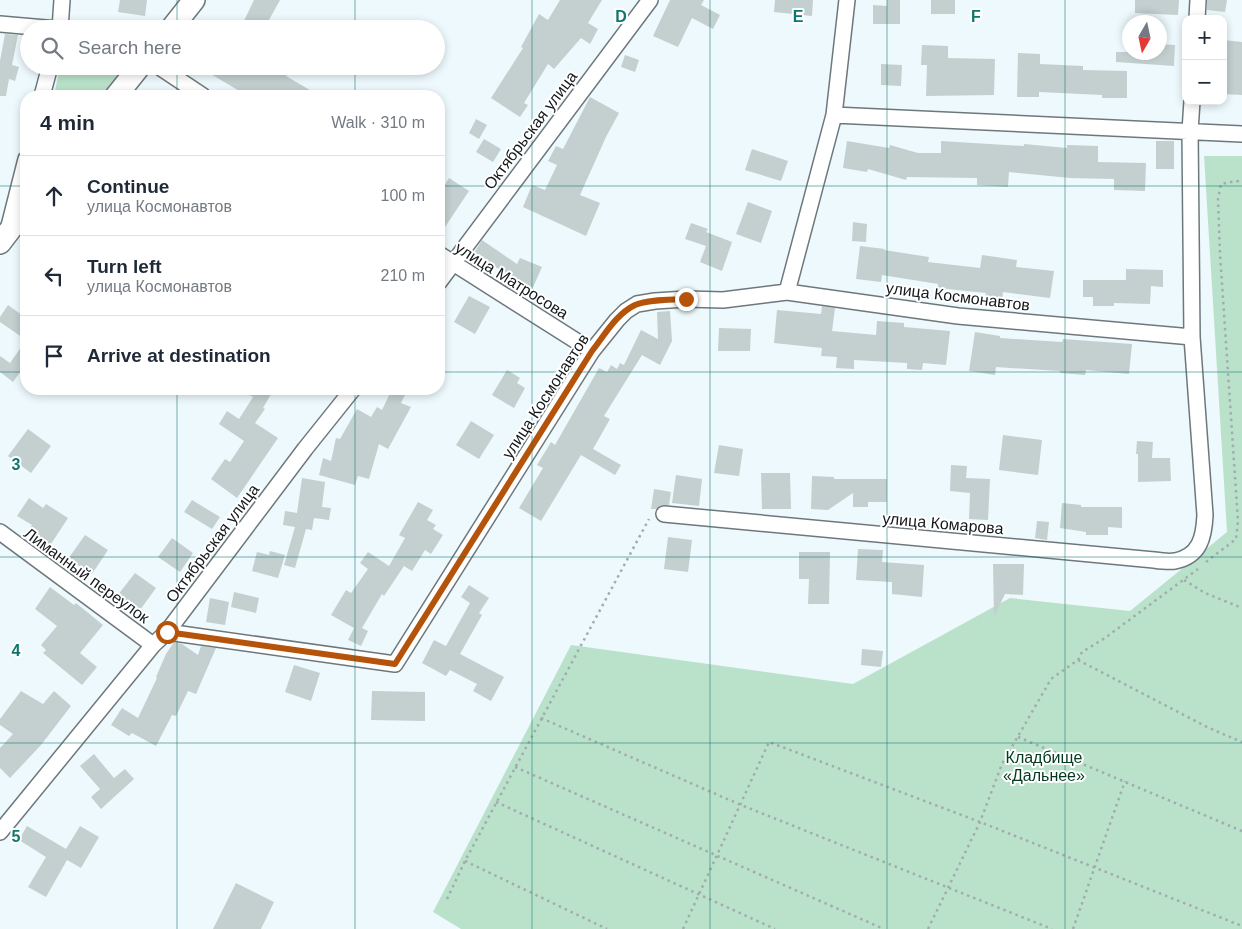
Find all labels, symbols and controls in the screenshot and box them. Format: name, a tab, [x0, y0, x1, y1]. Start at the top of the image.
text: D	[615, 8, 627, 25]
text: E	[793, 8, 804, 25]
text: F	[971, 8, 981, 25]
north arrow	[1122, 15, 1167, 60]
map controls	[1182, 15, 1227, 105]
button: +	[1182, 15, 1227, 60]
search box	[20, 20, 445, 75]
icon: search	[38, 34, 66, 62]
text: Search here	[78, 37, 182, 58]
button: −	[1182, 60, 1227, 105]
street label: Октябрьская улица	[480, 68, 580, 193]
text: 4 min	[40, 111, 95, 134]
text: Walk · 310 m	[331, 114, 425, 131]
text: Continue	[87, 176, 169, 197]
icon: ahead	[40, 182, 68, 210]
text: 100 m	[381, 187, 425, 204]
text: улица Космонавтов	[87, 198, 232, 215]
street label: улица Матросова	[452, 239, 571, 322]
text: Turn left	[87, 256, 162, 277]
icon: left	[40, 262, 68, 290]
text: 210 m	[381, 267, 425, 284]
text: улица Космонавтов	[87, 278, 232, 295]
street label: улица Космонавтов	[885, 279, 1031, 314]
route end	[675, 288, 698, 311]
street label: улица Космонавтов	[499, 331, 592, 462]
icon: arrive	[40, 342, 68, 370]
text: Arrive at destination	[87, 345, 271, 366]
text: 3	[12, 456, 21, 473]
street label: Октябрьская улица	[162, 481, 262, 606]
street label: улица Комарова	[882, 510, 1004, 537]
street label: Лиманный переулок	[21, 524, 153, 627]
route start	[156, 621, 179, 644]
text: 4	[12, 642, 21, 659]
park label: Кладбище «Дальнее»	[1003, 749, 1085, 784]
text: 5	[12, 828, 21, 845]

